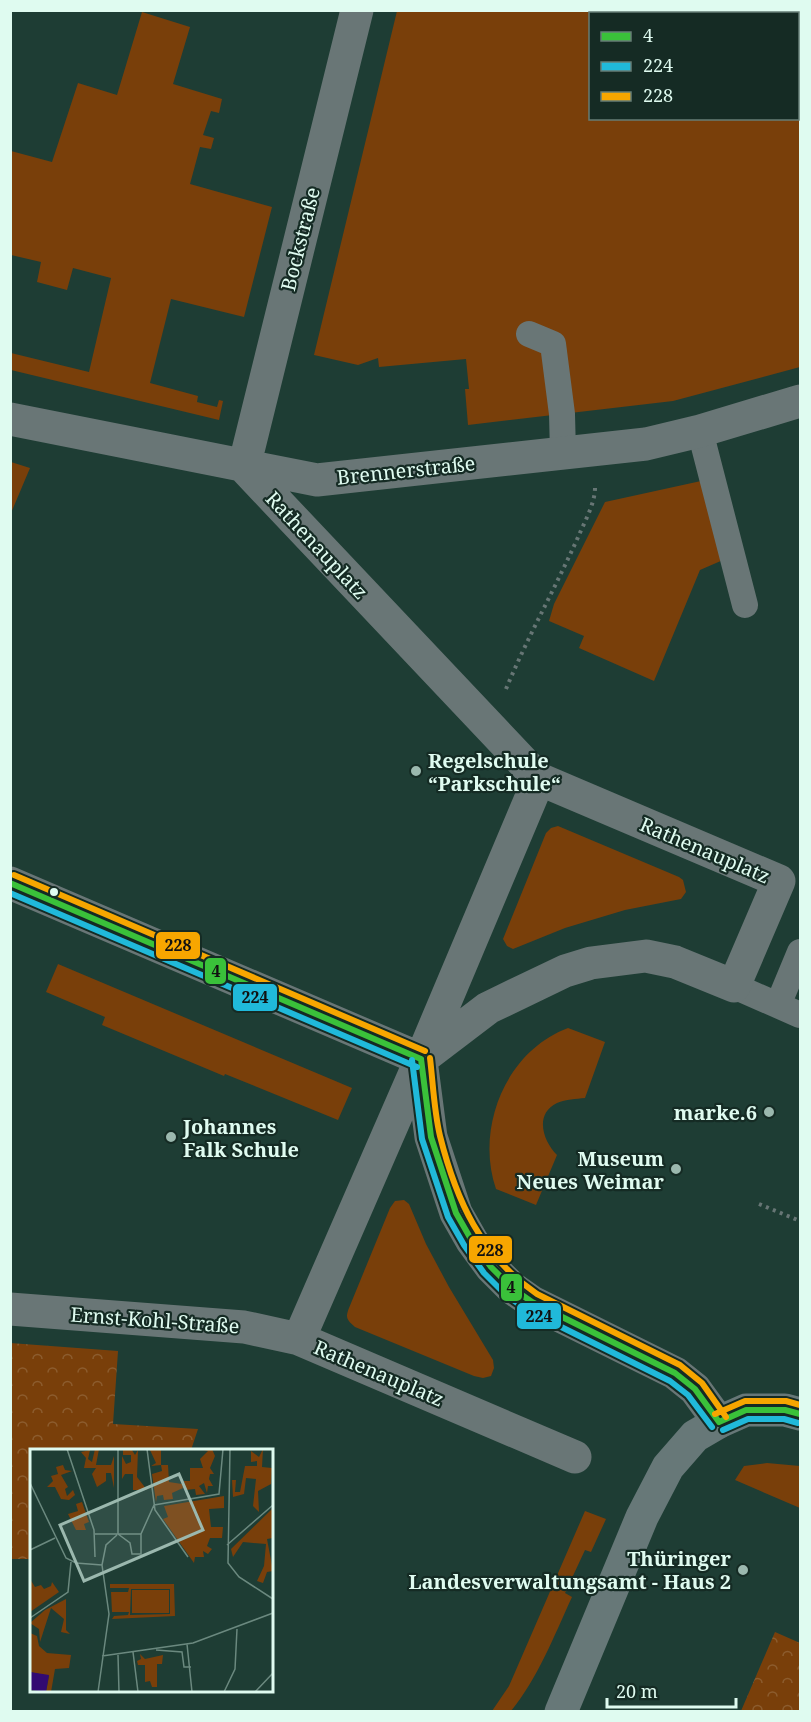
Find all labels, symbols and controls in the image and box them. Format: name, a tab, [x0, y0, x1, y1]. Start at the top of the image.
legend	[589, 12, 799, 120]
text: 4	[643, 23, 653, 47]
text: 224	[643, 53, 673, 77]
text: 228	[643, 83, 673, 107]
street label: Bockstraße	[274, 184, 326, 294]
street label: Brennerstraße	[335, 449, 477, 491]
street label: Rathenauplatz	[260, 485, 374, 605]
place label: Regelschule “Parkschule“	[428, 747, 561, 797]
marker: Regelschule “Parkschule“	[409, 764, 423, 778]
street label: Rathenauplatz	[636, 810, 774, 890]
unlabelled marker	[48, 886, 60, 898]
line badge: 228	[155, 931, 201, 960]
text: 228	[164, 934, 192, 956]
line badge: 4	[204, 957, 227, 985]
text: 4	[211, 960, 221, 982]
line badge: 224	[232, 983, 278, 1012]
text: 224	[241, 986, 269, 1008]
place label: marke.6	[674, 1099, 757, 1126]
marker: marke.6	[762, 1105, 776, 1119]
place label: Johannes Falk Schule	[182, 1113, 299, 1163]
marker: Johannes Falk Schule	[164, 1130, 178, 1144]
place label: Museum Neues Weimar	[516, 1145, 665, 1195]
marker: Museum Neues Weimar	[669, 1162, 683, 1176]
line badge: 228	[468, 1235, 513, 1264]
text: 228	[476, 1239, 504, 1261]
line badge: 4	[500, 1273, 523, 1302]
text: 4	[506, 1276, 516, 1298]
street label: Ernst-Kohl-Straße	[70, 1301, 240, 1339]
line badge: 224	[516, 1302, 562, 1330]
text: 224	[525, 1305, 553, 1327]
street label: Rathenauplatz	[310, 1333, 448, 1413]
inset map	[30, 1449, 273, 1692]
place label: Thüringer Landesverwaltungsamt - Haus 2	[409, 1545, 732, 1595]
marker: Thüringer Landesverwaltungsamt - Haus 2	[736, 1563, 750, 1577]
scale bar	[607, 1671, 736, 1709]
text: 20 m	[616, 1679, 658, 1703]

